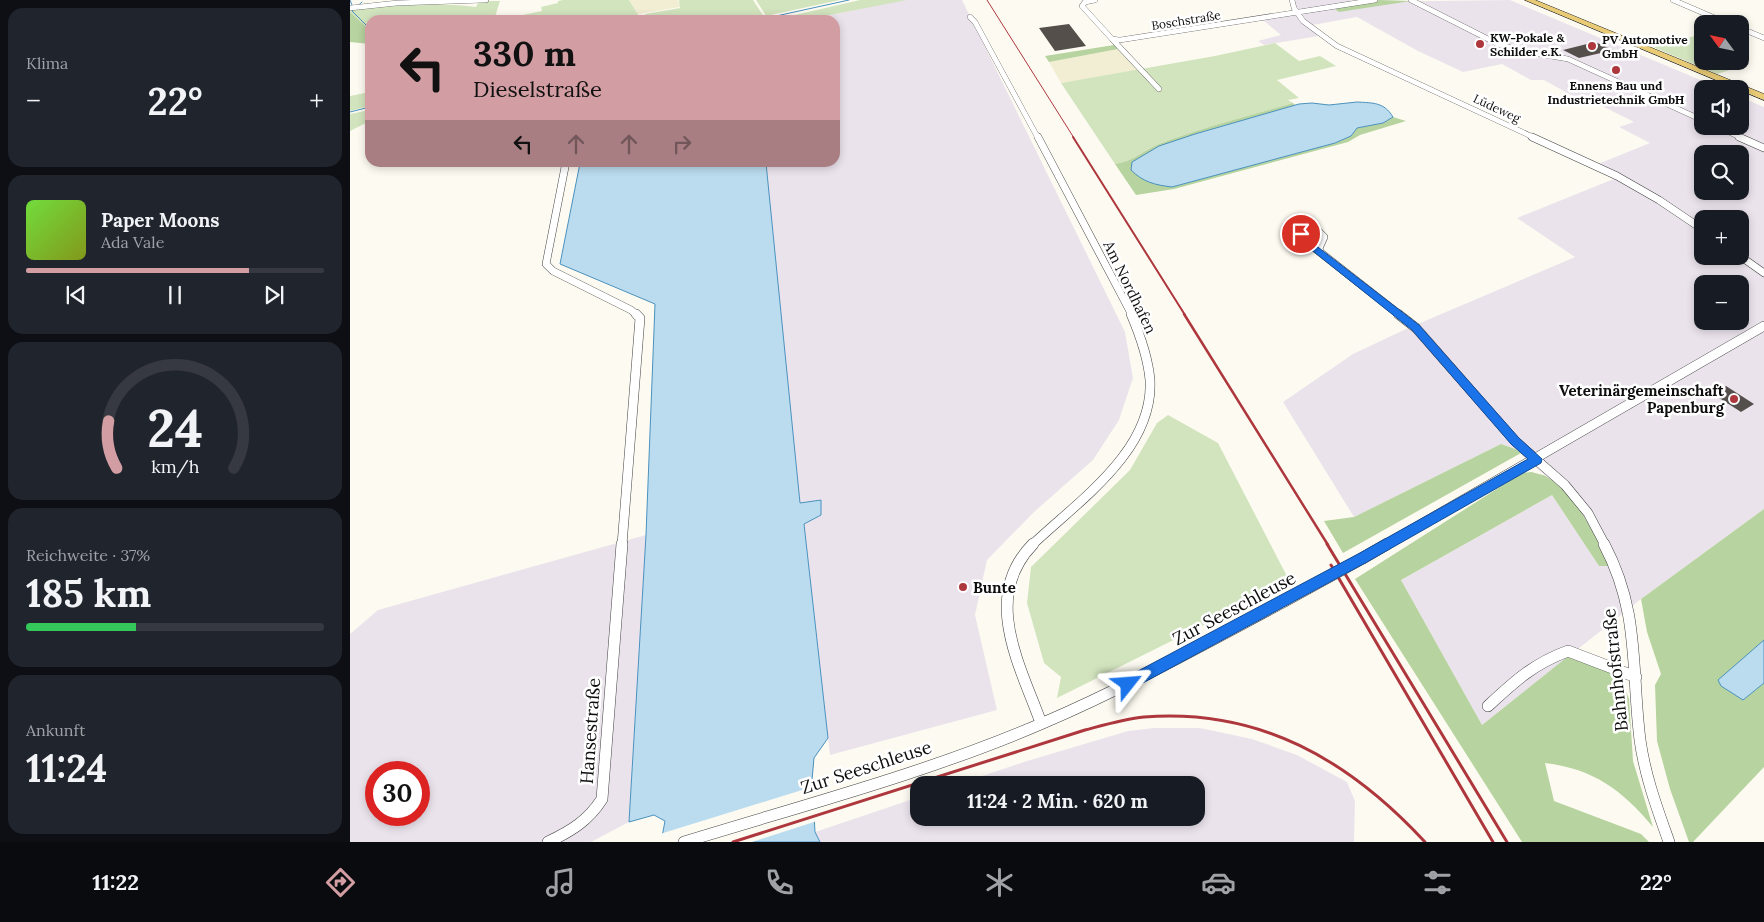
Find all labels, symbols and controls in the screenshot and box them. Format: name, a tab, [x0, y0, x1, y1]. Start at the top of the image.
street label: Boschstraße	[1150, 7, 1222, 33]
north arrow	[1694, 15, 1749, 70]
map controls	[1694, 15, 1749, 330]
place label: KW-Pokale & Schilder e.K.	[1490, 30, 1565, 59]
text: 330 m	[473, 31, 576, 76]
place label: PV Automotive GmbH	[1602, 32, 1688, 61]
icon: left	[390, 35, 455, 100]
marker: KW-Pokale & Schilder e.K.	[1474, 38, 1486, 50]
marker: PV Automotive GmbH	[1586, 40, 1598, 52]
text: Klima	[26, 53, 68, 73]
marker: Ennens Bau und Industrietechnik GmbH	[1610, 64, 1622, 76]
text: Dieselstraße	[473, 75, 602, 103]
text: 22°	[147, 77, 203, 125]
place label: Ennens Bau und Industrietechnik GmbH	[1548, 78, 1685, 107]
button: sound	[1694, 80, 1749, 135]
text: −	[26, 83, 41, 119]
text: +	[309, 83, 324, 119]
street label: Lüdeweg	[1471, 91, 1523, 126]
icon: left	[509, 130, 537, 158]
icon: ahead	[562, 130, 590, 158]
icon: ahead	[615, 130, 643, 158]
icon: right	[668, 130, 696, 158]
button: search	[1694, 145, 1749, 200]
text: Paper Moons	[101, 208, 220, 232]
button: +	[1694, 210, 1749, 265]
pin	[1280, 213, 1322, 255]
icon: arrive	[1287, 220, 1315, 248]
text: Ada Vale	[101, 232, 164, 252]
street label: Am Nordhafen	[1099, 236, 1161, 337]
button: −	[1694, 275, 1749, 330]
icon: previous	[62, 281, 90, 309]
icon: pause	[161, 281, 189, 309]
icon: next	[260, 281, 288, 309]
place label: Veterinärgemeinschaft Papenburg	[1559, 381, 1725, 417]
marker: Veterinärgemeinschaft Papenburg	[1728, 393, 1740, 405]
text: 24	[147, 395, 203, 461]
text: km/h	[151, 455, 199, 478]
text: Reichweite · 37%	[26, 545, 150, 565]
street label: Zur Seeschleuse	[1169, 566, 1300, 650]
text: 185 km	[26, 569, 151, 617]
place label: Bunte	[973, 578, 1016, 597]
marker: Bunte	[957, 581, 969, 593]
street label: Bahnhofstraße	[1597, 607, 1633, 733]
position arrow	[1101, 657, 1153, 709]
street label: Hansestraße	[575, 677, 605, 785]
text: Ankunft	[26, 720, 85, 740]
street label: Zur Seeschleuse	[798, 735, 934, 799]
text: 11:24	[26, 744, 107, 792]
speed limit sign: 30	[365, 761, 430, 826]
text: 11:24 · 2 Min. · 620 m	[967, 789, 1148, 813]
icon: directions	[323, 865, 358, 900]
icon: music	[543, 865, 578, 900]
icon: phone	[762, 865, 797, 900]
icon: climate	[982, 865, 1017, 900]
icon: car	[1201, 865, 1236, 900]
icon: filters	[1420, 865, 1455, 900]
text: 11:22	[92, 868, 139, 896]
text: 22°	[1640, 868, 1672, 896]

